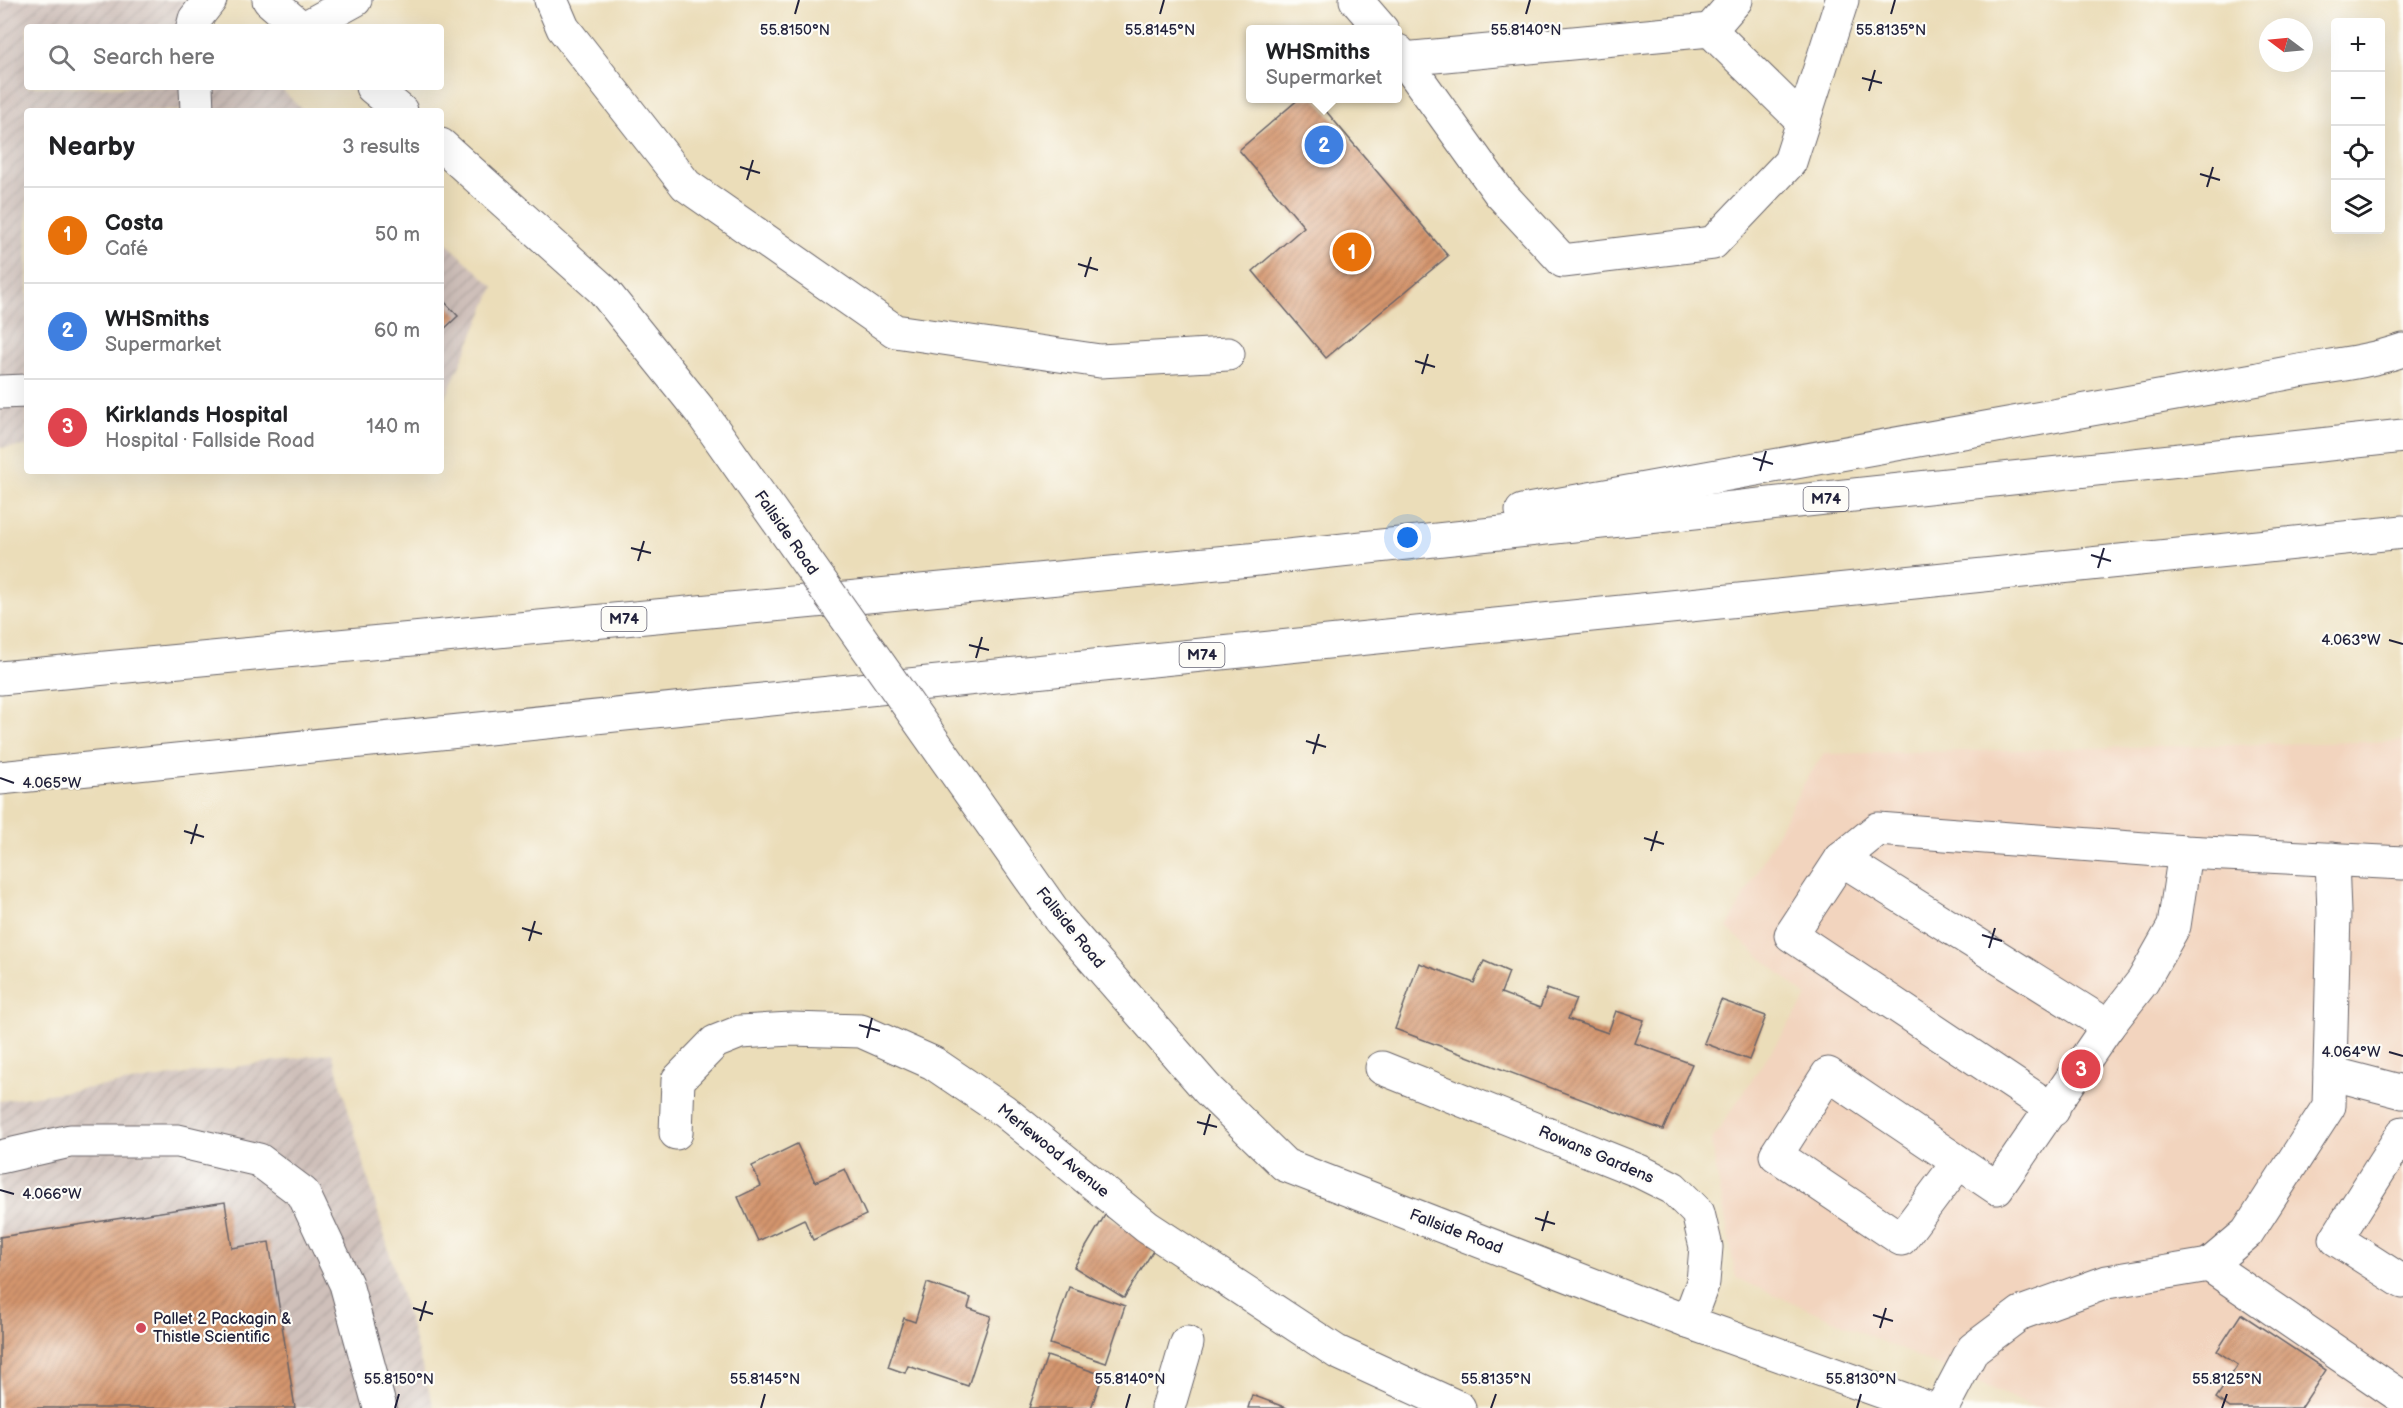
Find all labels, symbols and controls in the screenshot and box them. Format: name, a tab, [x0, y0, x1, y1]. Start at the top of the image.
north arrow	[2259, 18, 2313, 72]
map controls	[2331, 18, 2385, 234]
button: +	[2331, 18, 2385, 72]
text: 55.8150°N	[760, 21, 830, 40]
text: 55.8145°N	[1125, 21, 1195, 40]
text: 55.8140°N	[1491, 21, 1561, 40]
text: 55.8135°N	[1856, 21, 1926, 40]
search box	[24, 24, 444, 90]
popup	[1246, 25, 1402, 103]
text: WHSmiths	[1266, 39, 1370, 66]
icon: search	[45, 41, 78, 74]
text: Search here	[93, 44, 215, 71]
text: Supermarket	[1266, 66, 1382, 90]
button: −	[2331, 72, 2385, 126]
pin: 2	[1304, 122, 1344, 168]
button: locate	[2331, 126, 2385, 180]
text: Nearby	[48, 132, 135, 163]
text: 3 results	[342, 135, 420, 159]
button: layers	[2331, 180, 2385, 234]
text: Costa	[105, 210, 164, 237]
text: 1	[63, 223, 72, 247]
text: 50 m	[375, 223, 420, 247]
pin: 1	[1332, 230, 1372, 274]
text: Café	[105, 237, 148, 261]
text: WHSmiths	[105, 306, 209, 333]
text: 2	[62, 319, 73, 343]
text: 60 m	[374, 319, 420, 343]
text: Supermarket	[105, 333, 221, 357]
text: Kirklands Hospital	[105, 402, 288, 429]
text: 3	[62, 415, 73, 439]
text: 140 m	[366, 415, 420, 439]
text: Hospital · Fallside Road	[105, 429, 315, 453]
street label: Fallside Road	[750, 487, 822, 579]
road number: M74	[1804, 487, 1848, 511]
your location	[1393, 523, 1422, 552]
road number: M74	[602, 607, 646, 631]
text: 4.063°W	[2321, 631, 2381, 650]
road number: M74	[1180, 643, 1224, 667]
text: 4.065°W	[22, 774, 82, 793]
street label: Fallside Road	[1032, 884, 1108, 972]
text: 4.064°W	[2321, 1043, 2381, 1062]
pin: 3	[2062, 1046, 2100, 1092]
street label: Merlewood Avenue	[993, 1100, 1113, 1202]
street label: Rowans Gardens	[1535, 1122, 1657, 1188]
text: 4.066°W	[22, 1185, 82, 1204]
street label: Fallside Road	[1407, 1205, 1505, 1259]
place label: Pallet 2 Packagin & Thistle Scientific	[153, 1310, 292, 1347]
marker: Pallet 2 Packagin & Thistle Scientific	[134, 1321, 148, 1335]
text: 55.8150°N	[364, 1370, 434, 1389]
text: 55.8145°N	[730, 1370, 800, 1389]
text: 55.8140°N	[1095, 1370, 1165, 1389]
text: 55.8135°N	[1461, 1370, 1531, 1389]
text: 55.8130°N	[1826, 1370, 1896, 1389]
text: 55.8125°N	[2192, 1370, 2262, 1389]

